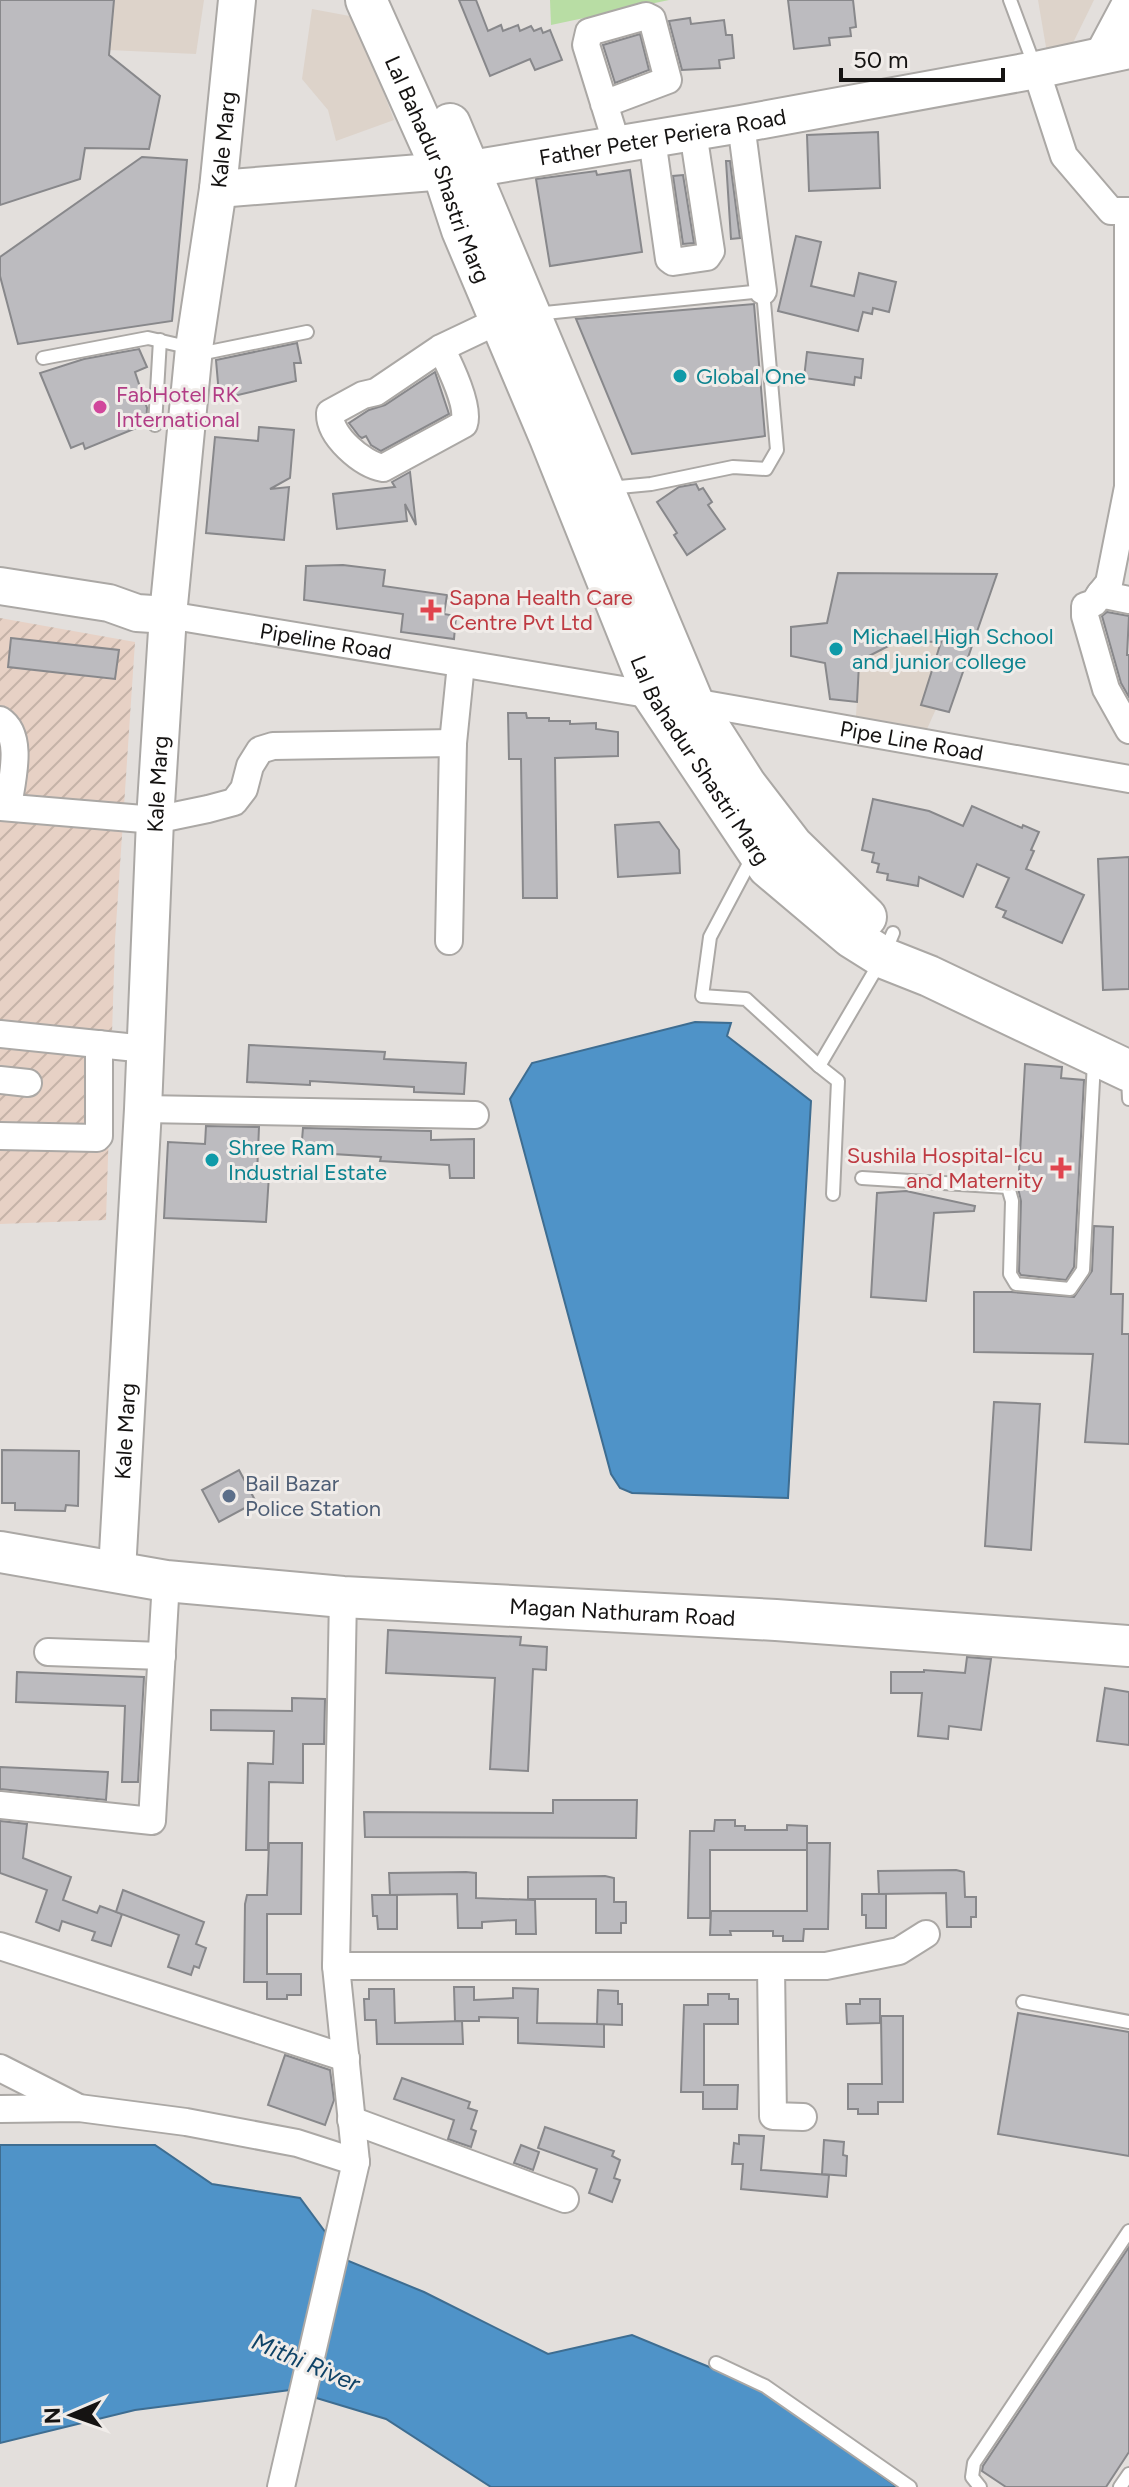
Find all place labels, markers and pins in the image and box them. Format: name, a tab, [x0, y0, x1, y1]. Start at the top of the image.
place label: Global One	[696, 363, 806, 390]
marker: Global One	[671, 367, 689, 385]
place label: FabHotel RK International	[116, 381, 240, 433]
marker: FabHotel RK International	[91, 398, 109, 416]
place label: Sapna Health Care Centre Pvt Ltd	[449, 584, 633, 636]
marker: Sapna Health Care Centre Pvt Ltd	[420, 599, 442, 621]
place label: Michael High School and junior college	[852, 623, 1054, 675]
marker: Michael High School and junior college	[827, 640, 845, 658]
place label: Shree Ram Industrial Estate	[228, 1134, 387, 1186]
place label: Sushila Hospital-Icu and Maternity	[847, 1142, 1043, 1194]
marker: Shree Ram Industrial Estate	[203, 1151, 221, 1169]
marker: Sushila Hospital-Icu and Maternity	[1050, 1157, 1072, 1179]
place label: Bail Bazar Police Station	[245, 1470, 381, 1522]
marker: Bail Bazar Police Station	[220, 1487, 238, 1505]

